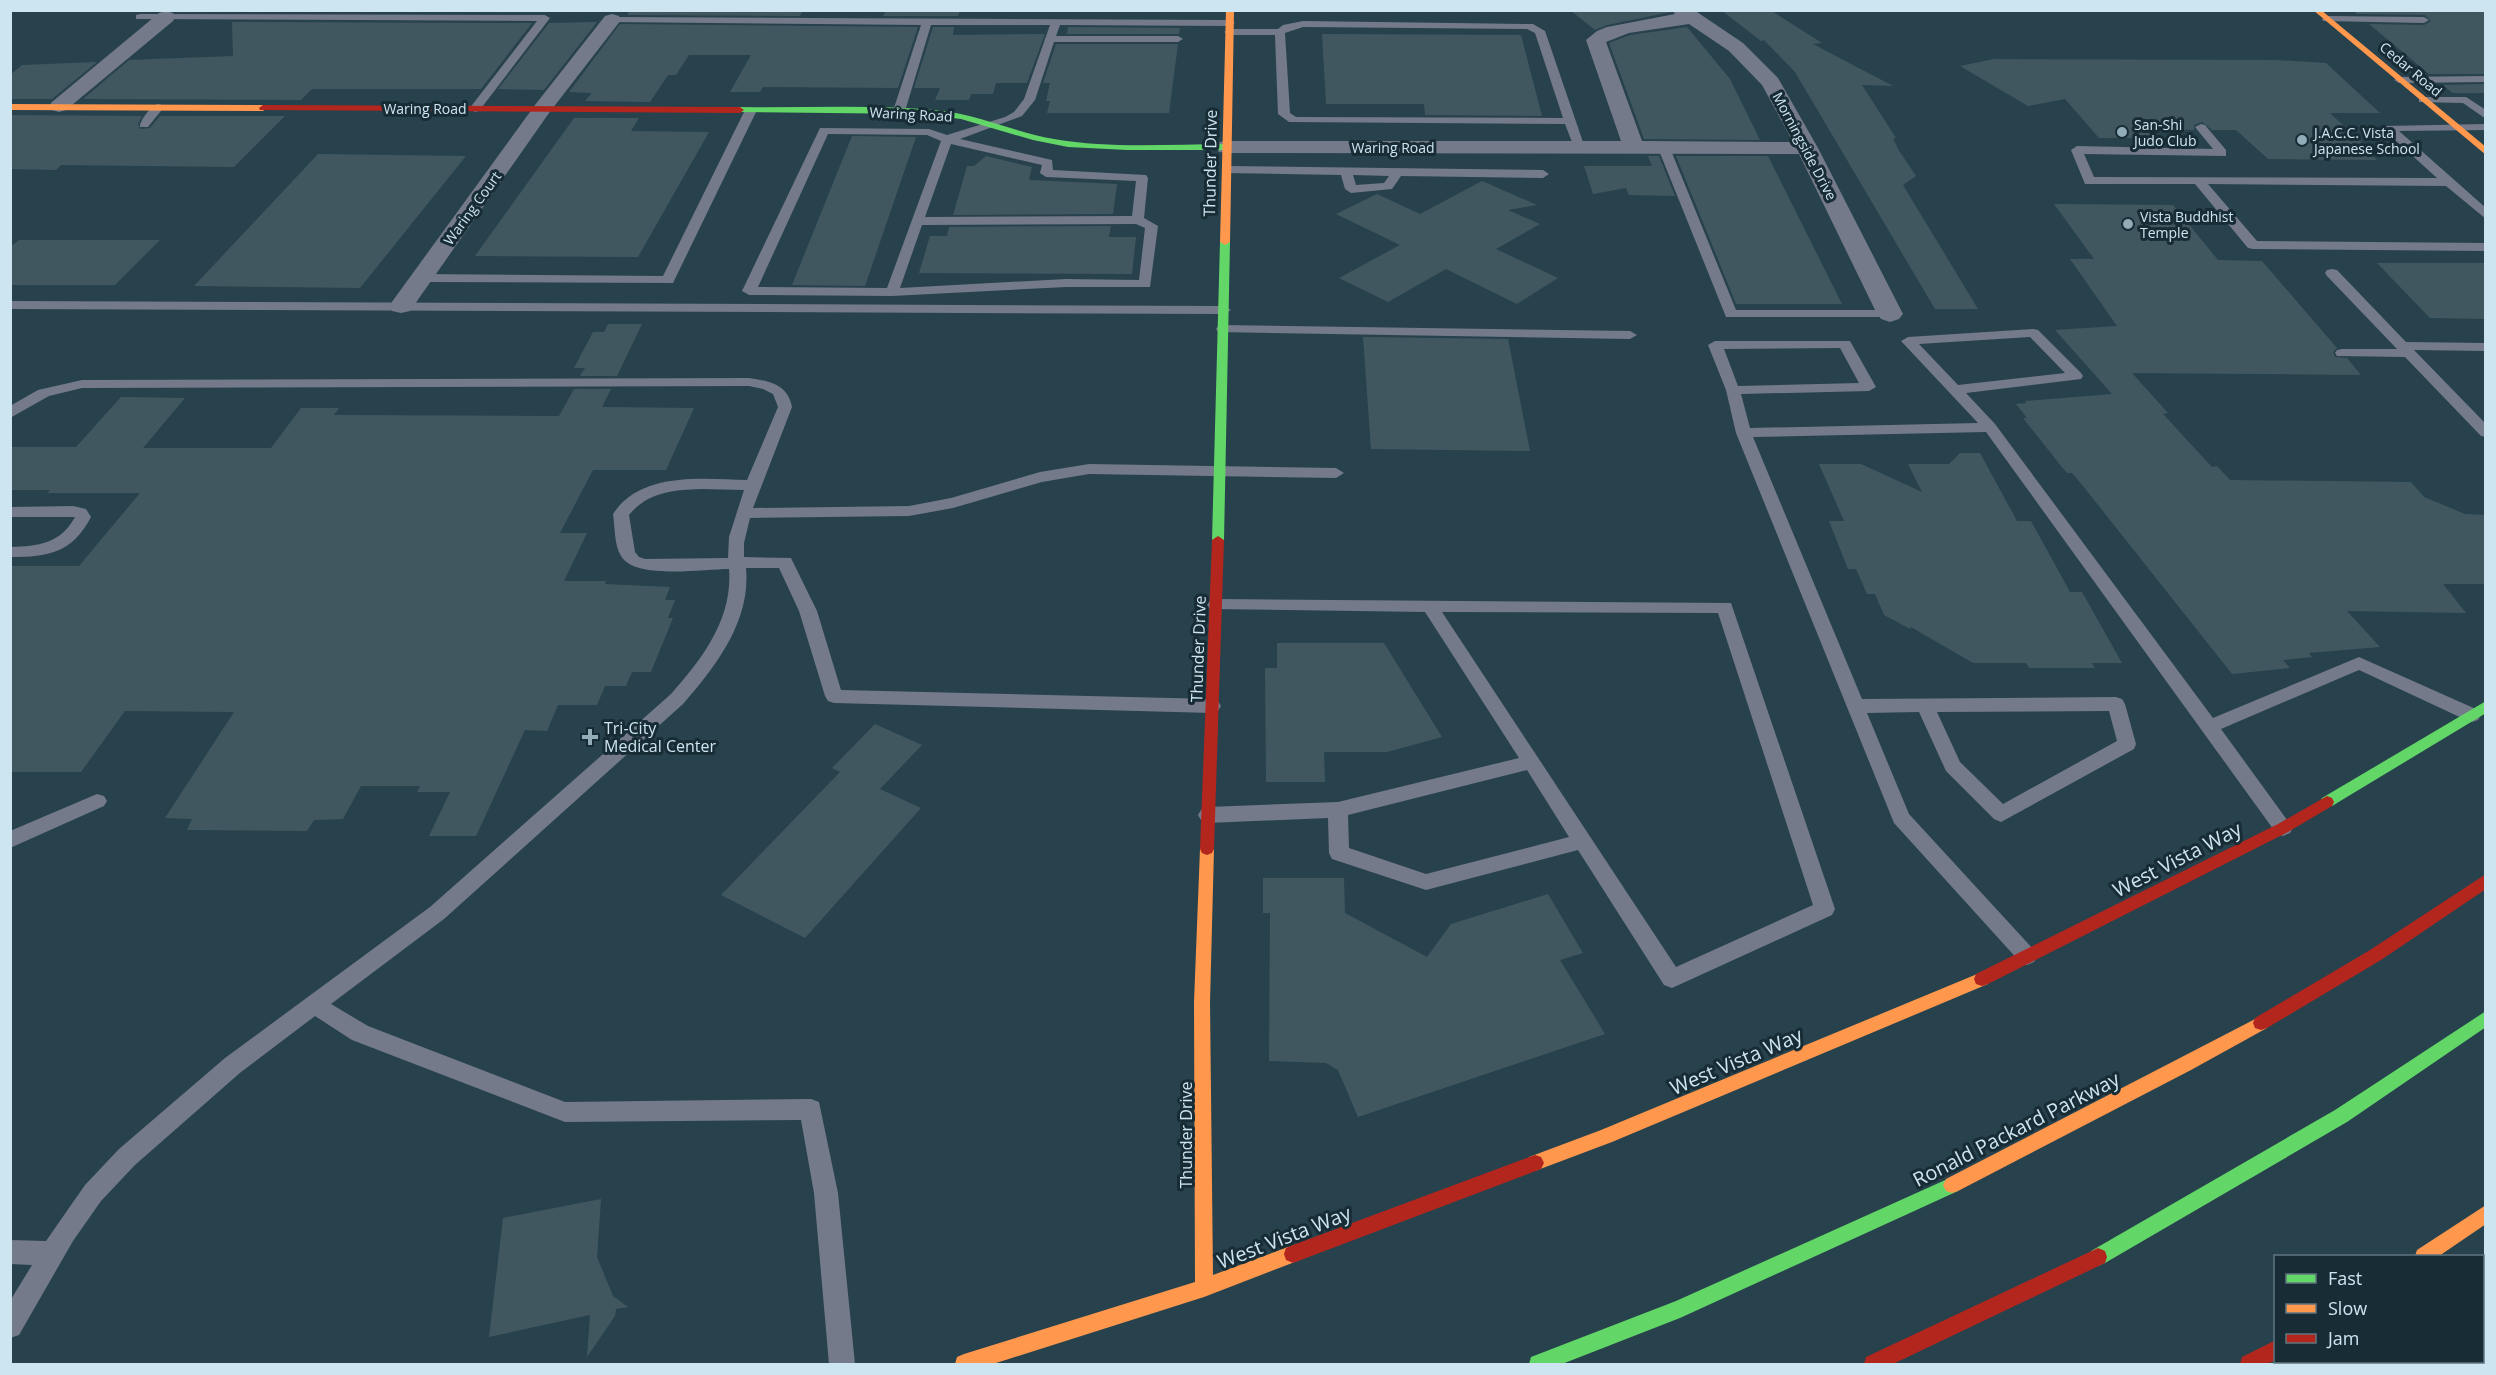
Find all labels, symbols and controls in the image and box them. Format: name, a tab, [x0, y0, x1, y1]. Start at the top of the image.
street label: Cedar Road	[2376, 37, 2446, 101]
street label: Morningside Drive	[1769, 89, 1842, 203]
street label: Waring Road	[383, 99, 467, 118]
street label: Waring Road	[869, 102, 953, 126]
street label: Thunder Drive	[1198, 109, 1222, 217]
place label: San-Shi Judo Club	[2132, 115, 2196, 150]
place label: J.A.C.C. Vista Japanese School	[2312, 123, 2420, 158]
marker: San-Shi Judo Club	[2115, 125, 2129, 139]
marker: J.A.C.C. Vista Japanese School	[2295, 133, 2309, 147]
street label: Waring Road	[1351, 138, 1435, 157]
street label: Waring Court	[439, 167, 505, 249]
place label: Vista Buddhist Temple	[2140, 207, 2234, 242]
marker: Vista Buddhist Temple	[2121, 217, 2135, 231]
street label: Thunder Drive	[1185, 595, 1211, 703]
place label: Tri-City Medical Center	[604, 717, 717, 757]
marker: Tri-City Medical Center	[581, 728, 599, 746]
street label: West Vista Way	[2108, 814, 2247, 903]
street label: West Vista Way	[1666, 1021, 1807, 1101]
street label: Ronald Packard Parkway	[1908, 1065, 2125, 1193]
street label: Thunder Drive	[1175, 1082, 1197, 1188]
street label: West Vista Way	[1213, 1199, 1356, 1275]
legend	[2274, 1255, 2484, 1363]
text: Fast	[2328, 1266, 2362, 1290]
text: Slow	[2328, 1296, 2367, 1320]
text: Jam	[2326, 1326, 2360, 1350]

